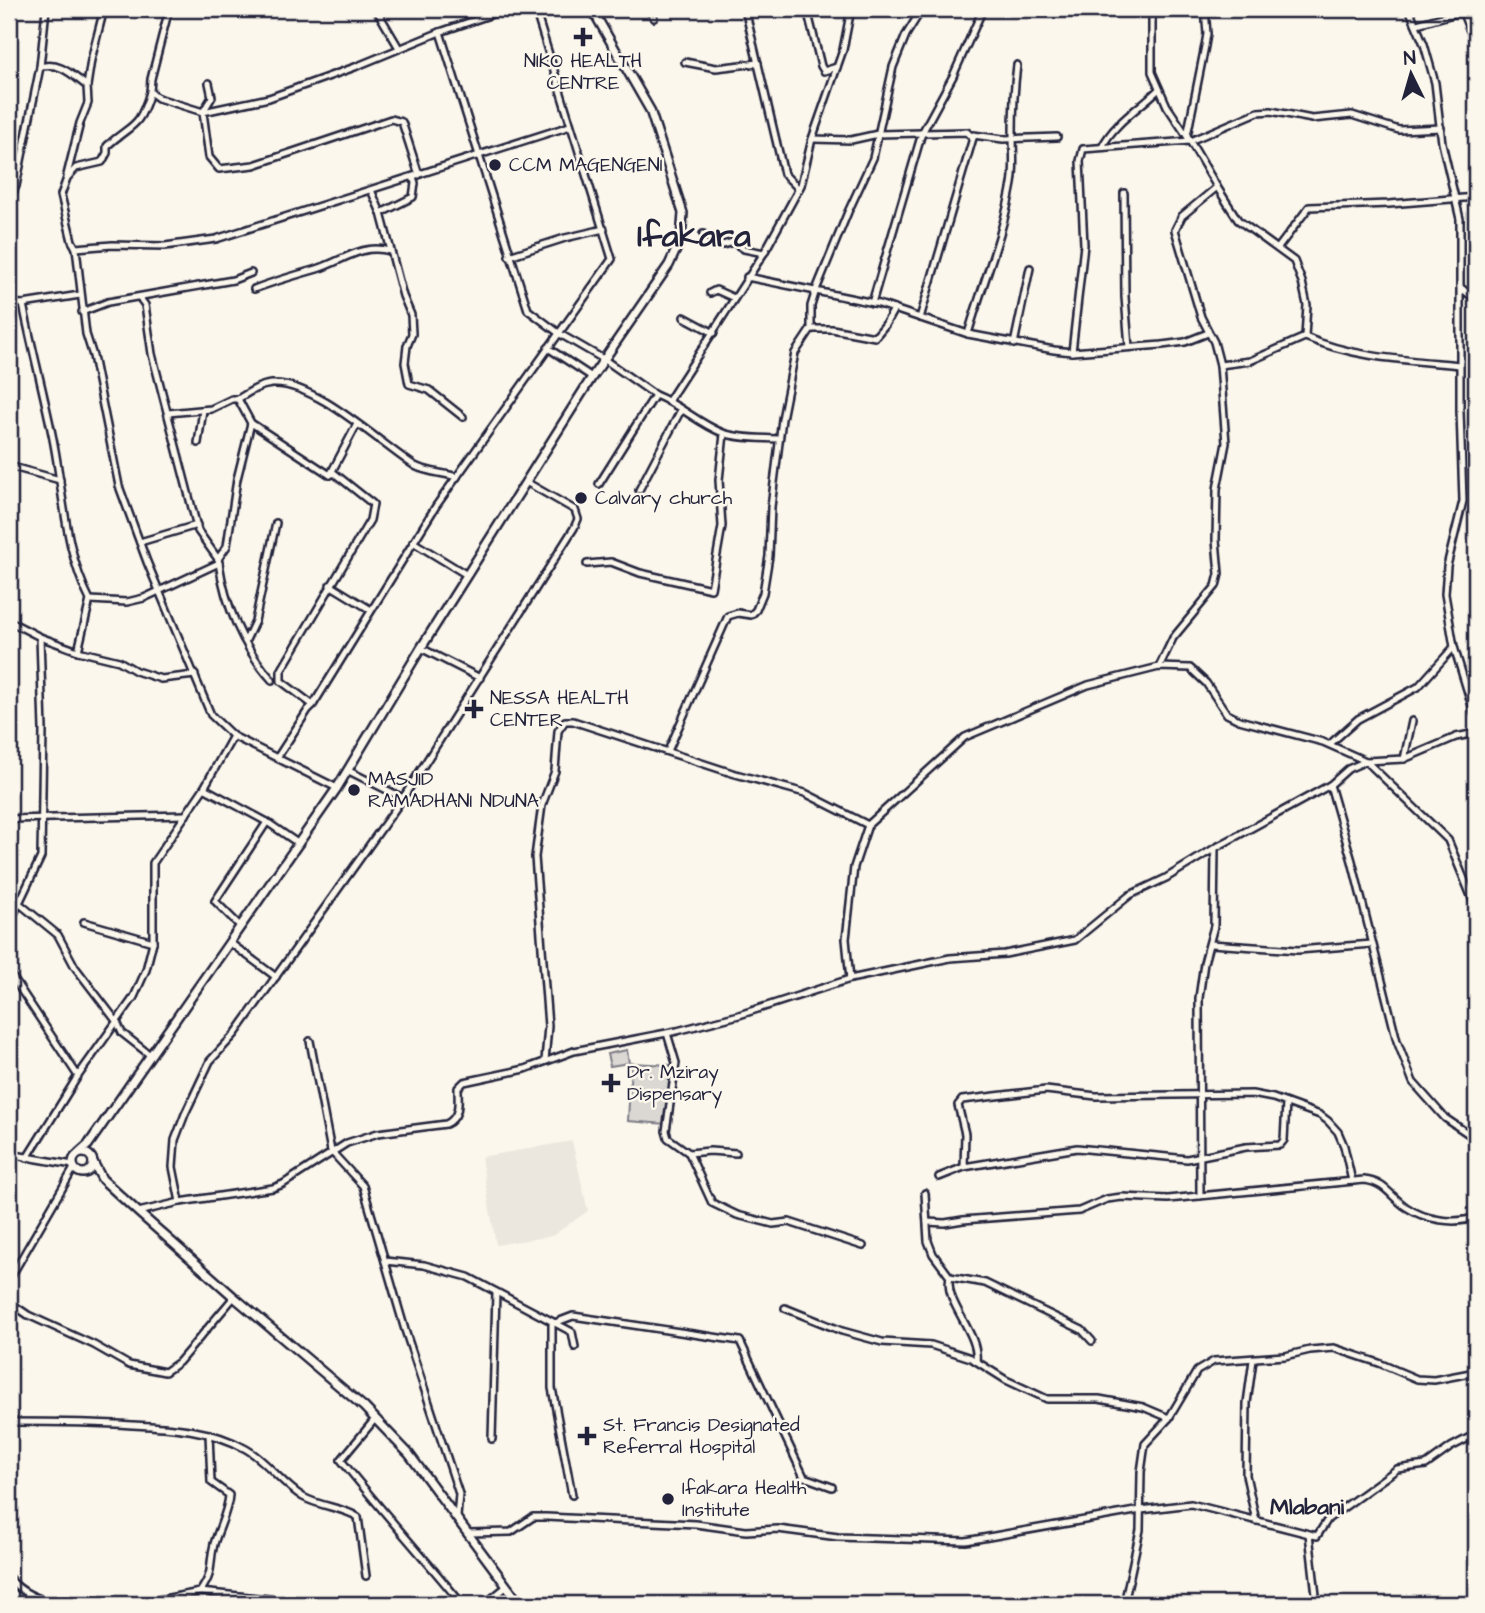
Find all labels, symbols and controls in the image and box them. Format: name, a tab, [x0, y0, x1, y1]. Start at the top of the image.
marker: NIKO HEALTH CENTRE	[573, 27, 593, 47]
north arrow	[1376, 38, 1446, 108]
text: N	[1403, 45, 1417, 73]
place label: NIKO HEALTH CENTRE	[524, 48, 642, 97]
place label: CCM MAGENGENI	[509, 152, 663, 179]
marker: CCM MAGENGENI	[487, 157, 503, 173]
district label: Ifakara	[637, 213, 751, 259]
place label: Calvary church	[595, 485, 733, 513]
marker: Calvary church	[573, 490, 589, 506]
place label: NESSA HEALTH CENTER	[490, 685, 629, 734]
marker: NESSA HEALTH CENTER	[464, 699, 484, 719]
place label: MASJID RAMADHANI NDUNA	[368, 766, 539, 815]
marker: MASJID RAMADHANI NDUNA	[346, 782, 362, 798]
place label: Dr. Mziray Dispensary	[627, 1059, 723, 1109]
marker: Dr. Mziray Dispensary	[601, 1073, 621, 1093]
place label: St. Francis Designated Referral Hospital	[603, 1412, 800, 1461]
marker: St. Francis Designated Referral Hospital	[577, 1426, 597, 1446]
place label: Ifakara Health Institute	[682, 1475, 807, 1524]
marker: Ifakara Health Institute	[660, 1491, 676, 1507]
district label: Mlabani	[1270, 1491, 1344, 1523]

